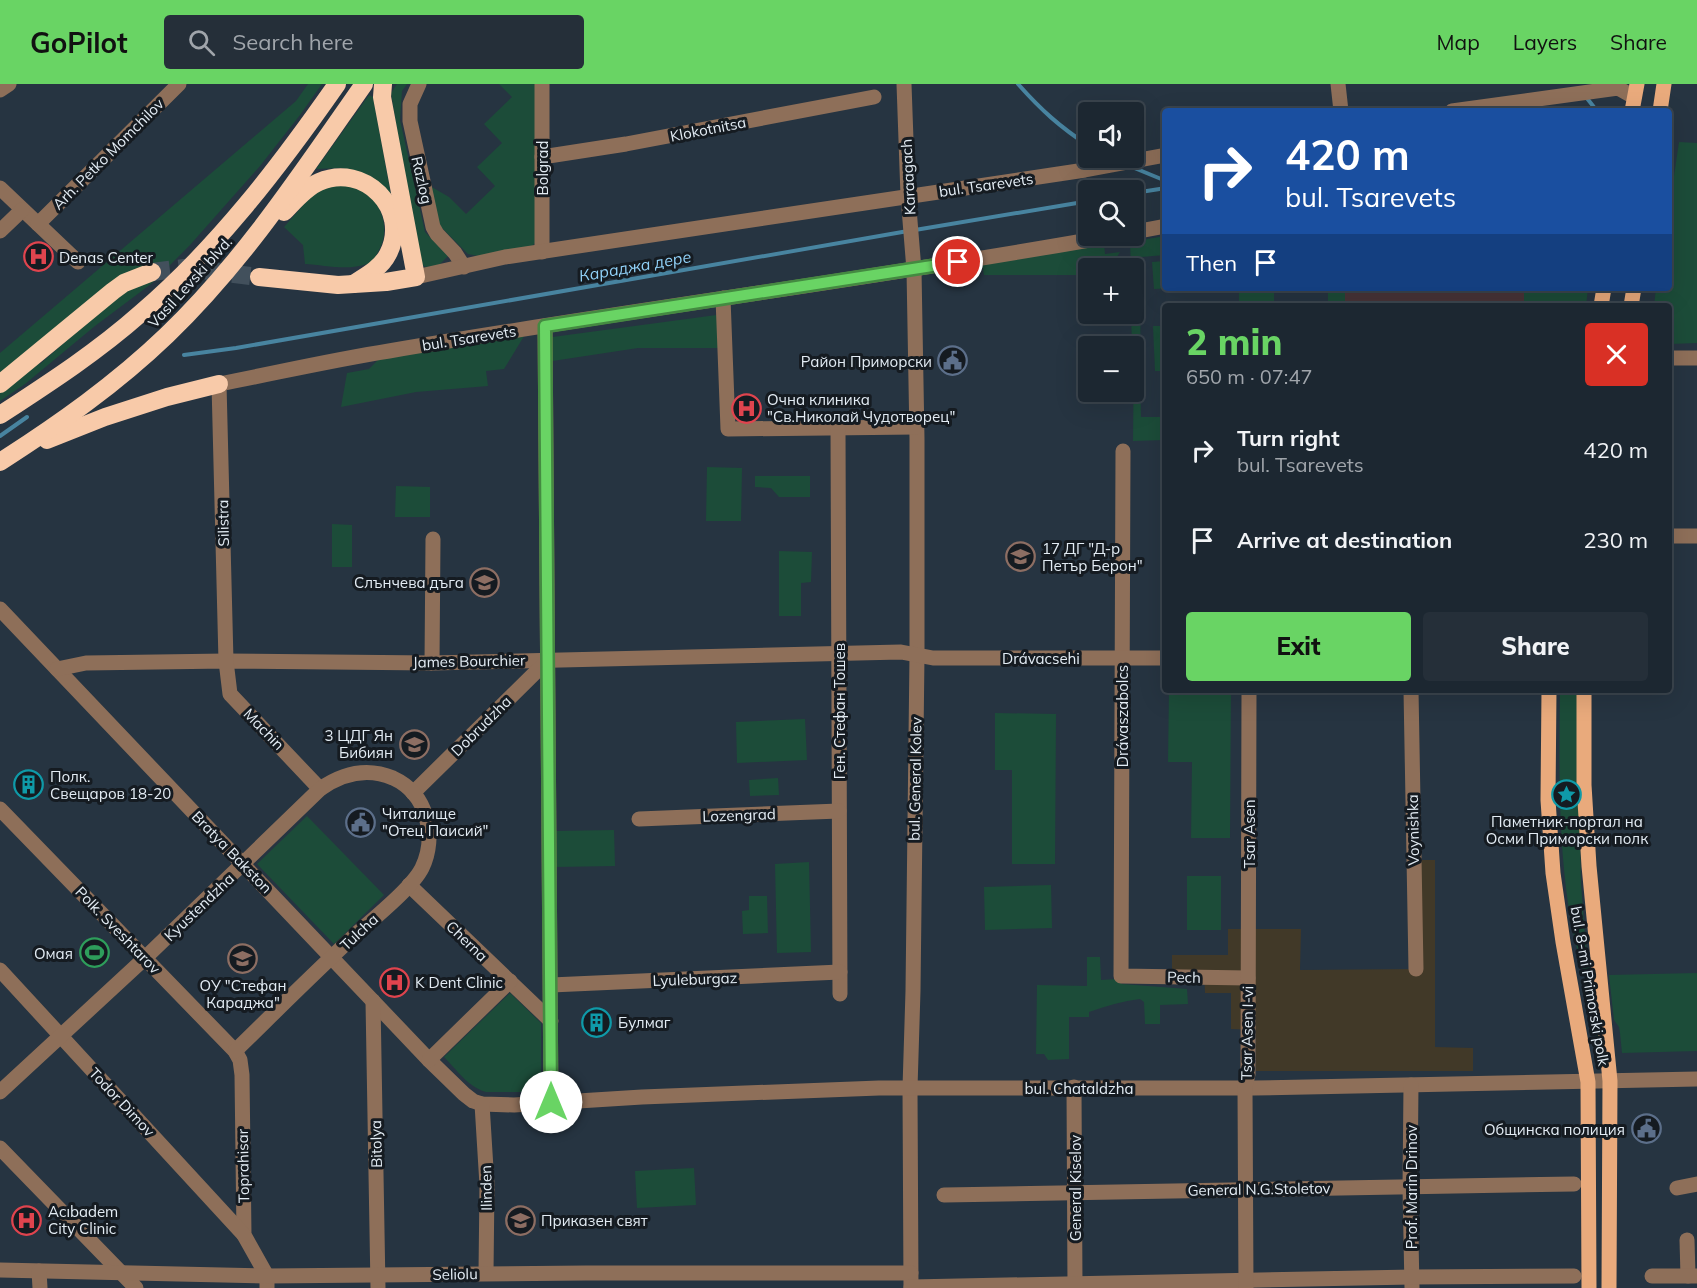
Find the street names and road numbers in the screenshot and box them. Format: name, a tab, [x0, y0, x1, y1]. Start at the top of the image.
street label: Arh. Petko Momchilov	[48, 94, 168, 214]
street label: Klokotnitsa	[668, 112, 748, 146]
street label: Karaagach	[897, 138, 919, 216]
street label: Bolgrad	[533, 141, 552, 195]
street label: Razlog	[407, 154, 437, 206]
street label: bul. Tsarevets	[938, 169, 1034, 201]
street label: Vasil Levski blvd.	[144, 232, 236, 332]
street label: bul. Tsarevets	[421, 321, 517, 355]
street label: Silistra	[213, 499, 233, 547]
street label: Ген. Стефан Тошев	[830, 643, 849, 779]
street label: Drávacsehi	[1002, 649, 1080, 668]
street label: James Bourchier	[412, 651, 526, 671]
street label: Drávaszabolcs	[1113, 665, 1132, 767]
street label: Dobrudzha	[447, 692, 515, 760]
street label: Machin	[240, 704, 288, 754]
street label: bul. General Kolev	[904, 717, 926, 841]
street label: Voynishka	[1403, 794, 1423, 866]
street label: Tsar Asen	[1240, 799, 1259, 869]
street label: Lozengrad	[702, 804, 776, 826]
street label: Bratya Bakston	[188, 807, 276, 897]
street label: Kyustendzha	[160, 869, 238, 945]
street label: Polk. Sveshtarov	[71, 882, 165, 978]
street label: bul. 8-mi Primorski polk	[1567, 905, 1613, 1068]
street label: Tulcha	[336, 910, 382, 954]
street label: Cherna	[442, 917, 492, 965]
street label: Pech	[1167, 967, 1201, 987]
street label: Lyuleburgaz	[652, 968, 738, 990]
street label: Tsar Asen I-vi	[1237, 986, 1257, 1080]
street label: Todor Dimov	[85, 1063, 159, 1141]
street label: bul. Chataldzha	[1024, 1079, 1134, 1098]
street label: Bitolya	[366, 1120, 386, 1168]
street label: Prof. Marin Drinov	[1402, 1125, 1421, 1249]
street label: Toprahisar	[233, 1128, 253, 1203]
street label: General Kiselov	[1066, 1135, 1085, 1241]
street label: Ilinden	[476, 1165, 496, 1211]
street label: General N.G.Stoletov	[1187, 1178, 1331, 1200]
street label: Seliolu	[432, 1264, 478, 1284]

